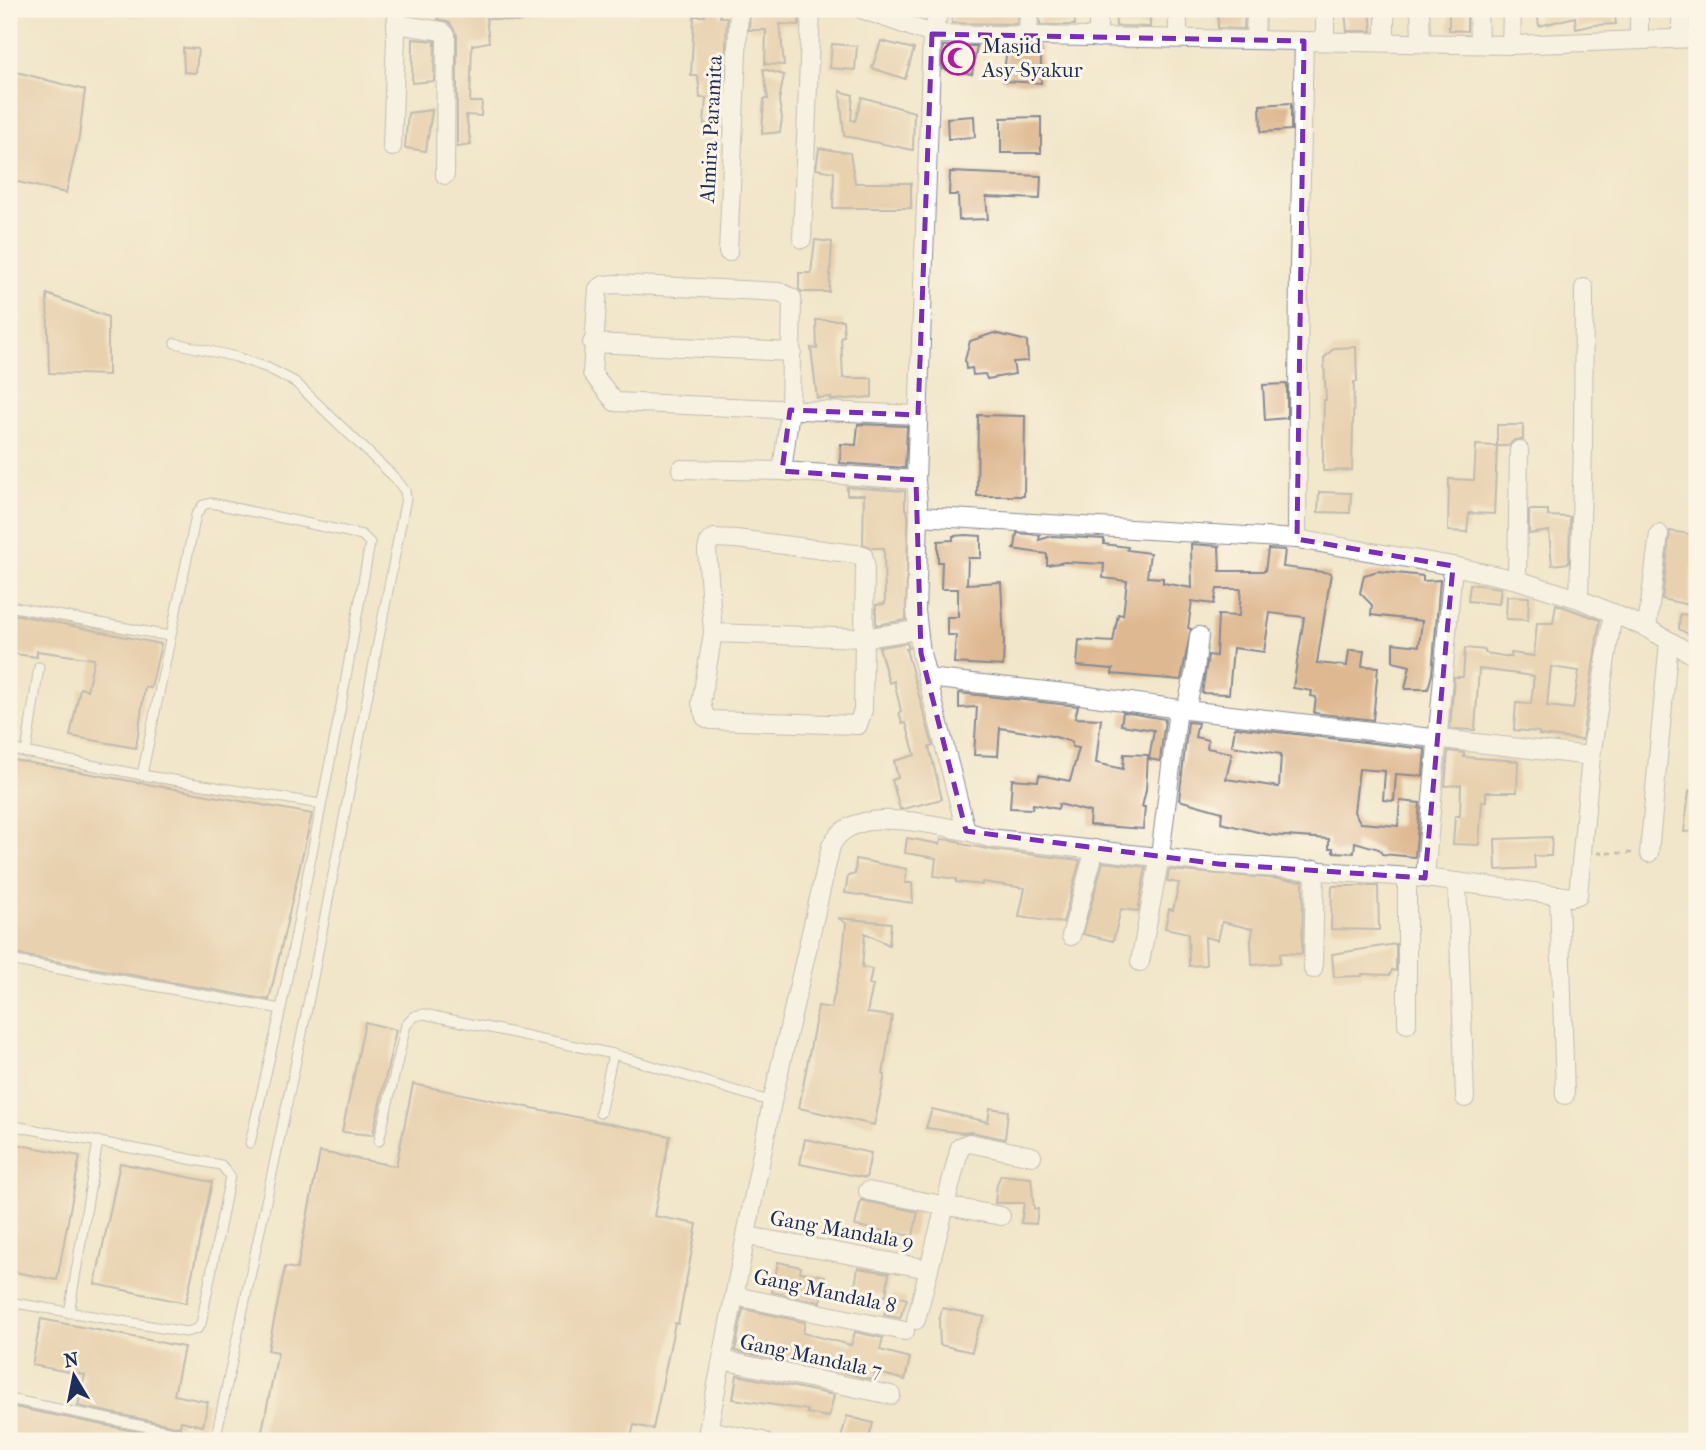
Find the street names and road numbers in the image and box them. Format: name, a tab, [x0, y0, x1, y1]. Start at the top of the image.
street label: Almira Paramita	[695, 54, 727, 204]
street label: Gang Mandala 9	[768, 1206, 916, 1254]
street label: Gang Mandala 8	[751, 1264, 899, 1318]
street label: Gang Mandala 7	[738, 1329, 884, 1383]

